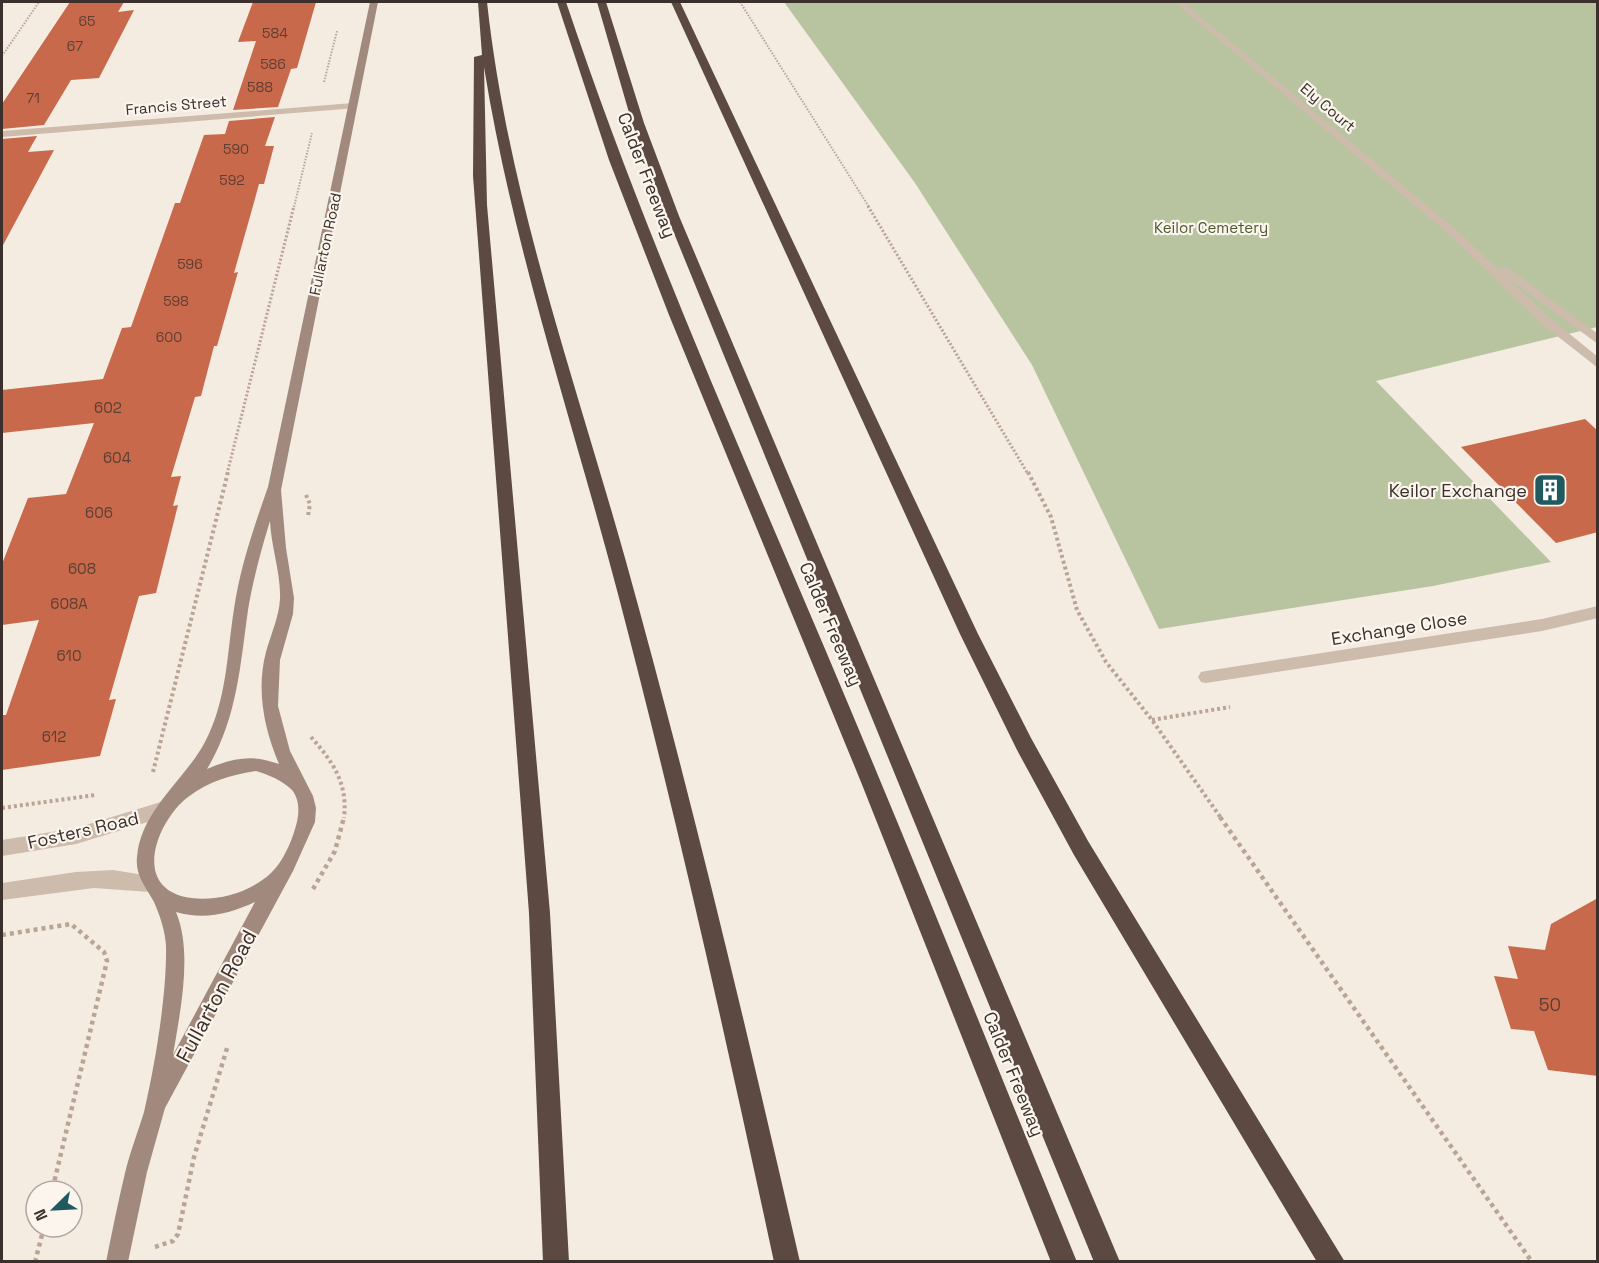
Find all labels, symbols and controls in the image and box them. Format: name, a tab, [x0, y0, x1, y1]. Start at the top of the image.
house number: 65	[79, 12, 95, 30]
house number: 584	[262, 24, 288, 42]
house number: 67	[67, 37, 83, 55]
house number: 586	[260, 55, 286, 73]
house number: 588	[247, 78, 273, 96]
street label: Ely Court	[1297, 79, 1359, 135]
house number: 71	[26, 89, 40, 107]
street label: Francis Street	[125, 91, 228, 119]
street label: Calder Freeway	[612, 109, 682, 241]
house number: 590	[223, 140, 249, 158]
house number: 592	[219, 171, 245, 189]
street label: Fullarton Road	[305, 191, 345, 297]
park label: Keilor Cemetery	[1154, 218, 1268, 237]
house number: 596	[177, 255, 203, 273]
house number: 598	[163, 292, 189, 310]
house number: 600	[156, 328, 182, 346]
house number: 602	[94, 398, 122, 417]
house number: 604	[103, 448, 131, 467]
building icon: Keilor Exchange	[1532, 472, 1568, 508]
place label: Keilor Exchange	[1389, 479, 1527, 502]
house number: 606	[85, 503, 113, 522]
street label: Calder Freeway	[794, 558, 868, 690]
house number: 608	[68, 559, 96, 578]
house number: 608A	[50, 594, 88, 613]
street label: Exchange Close	[1329, 606, 1469, 650]
house number: 610	[56, 646, 82, 665]
house number: 612	[42, 727, 66, 746]
street label: Fosters Road	[25, 806, 141, 854]
street label: Fullarton Road	[170, 925, 262, 1067]
house number: 50	[1539, 993, 1561, 1016]
street label: Calder Freeway	[978, 1008, 1050, 1140]
north arrow	[24, 1179, 84, 1239]
text: N	[29, 1206, 53, 1224]

